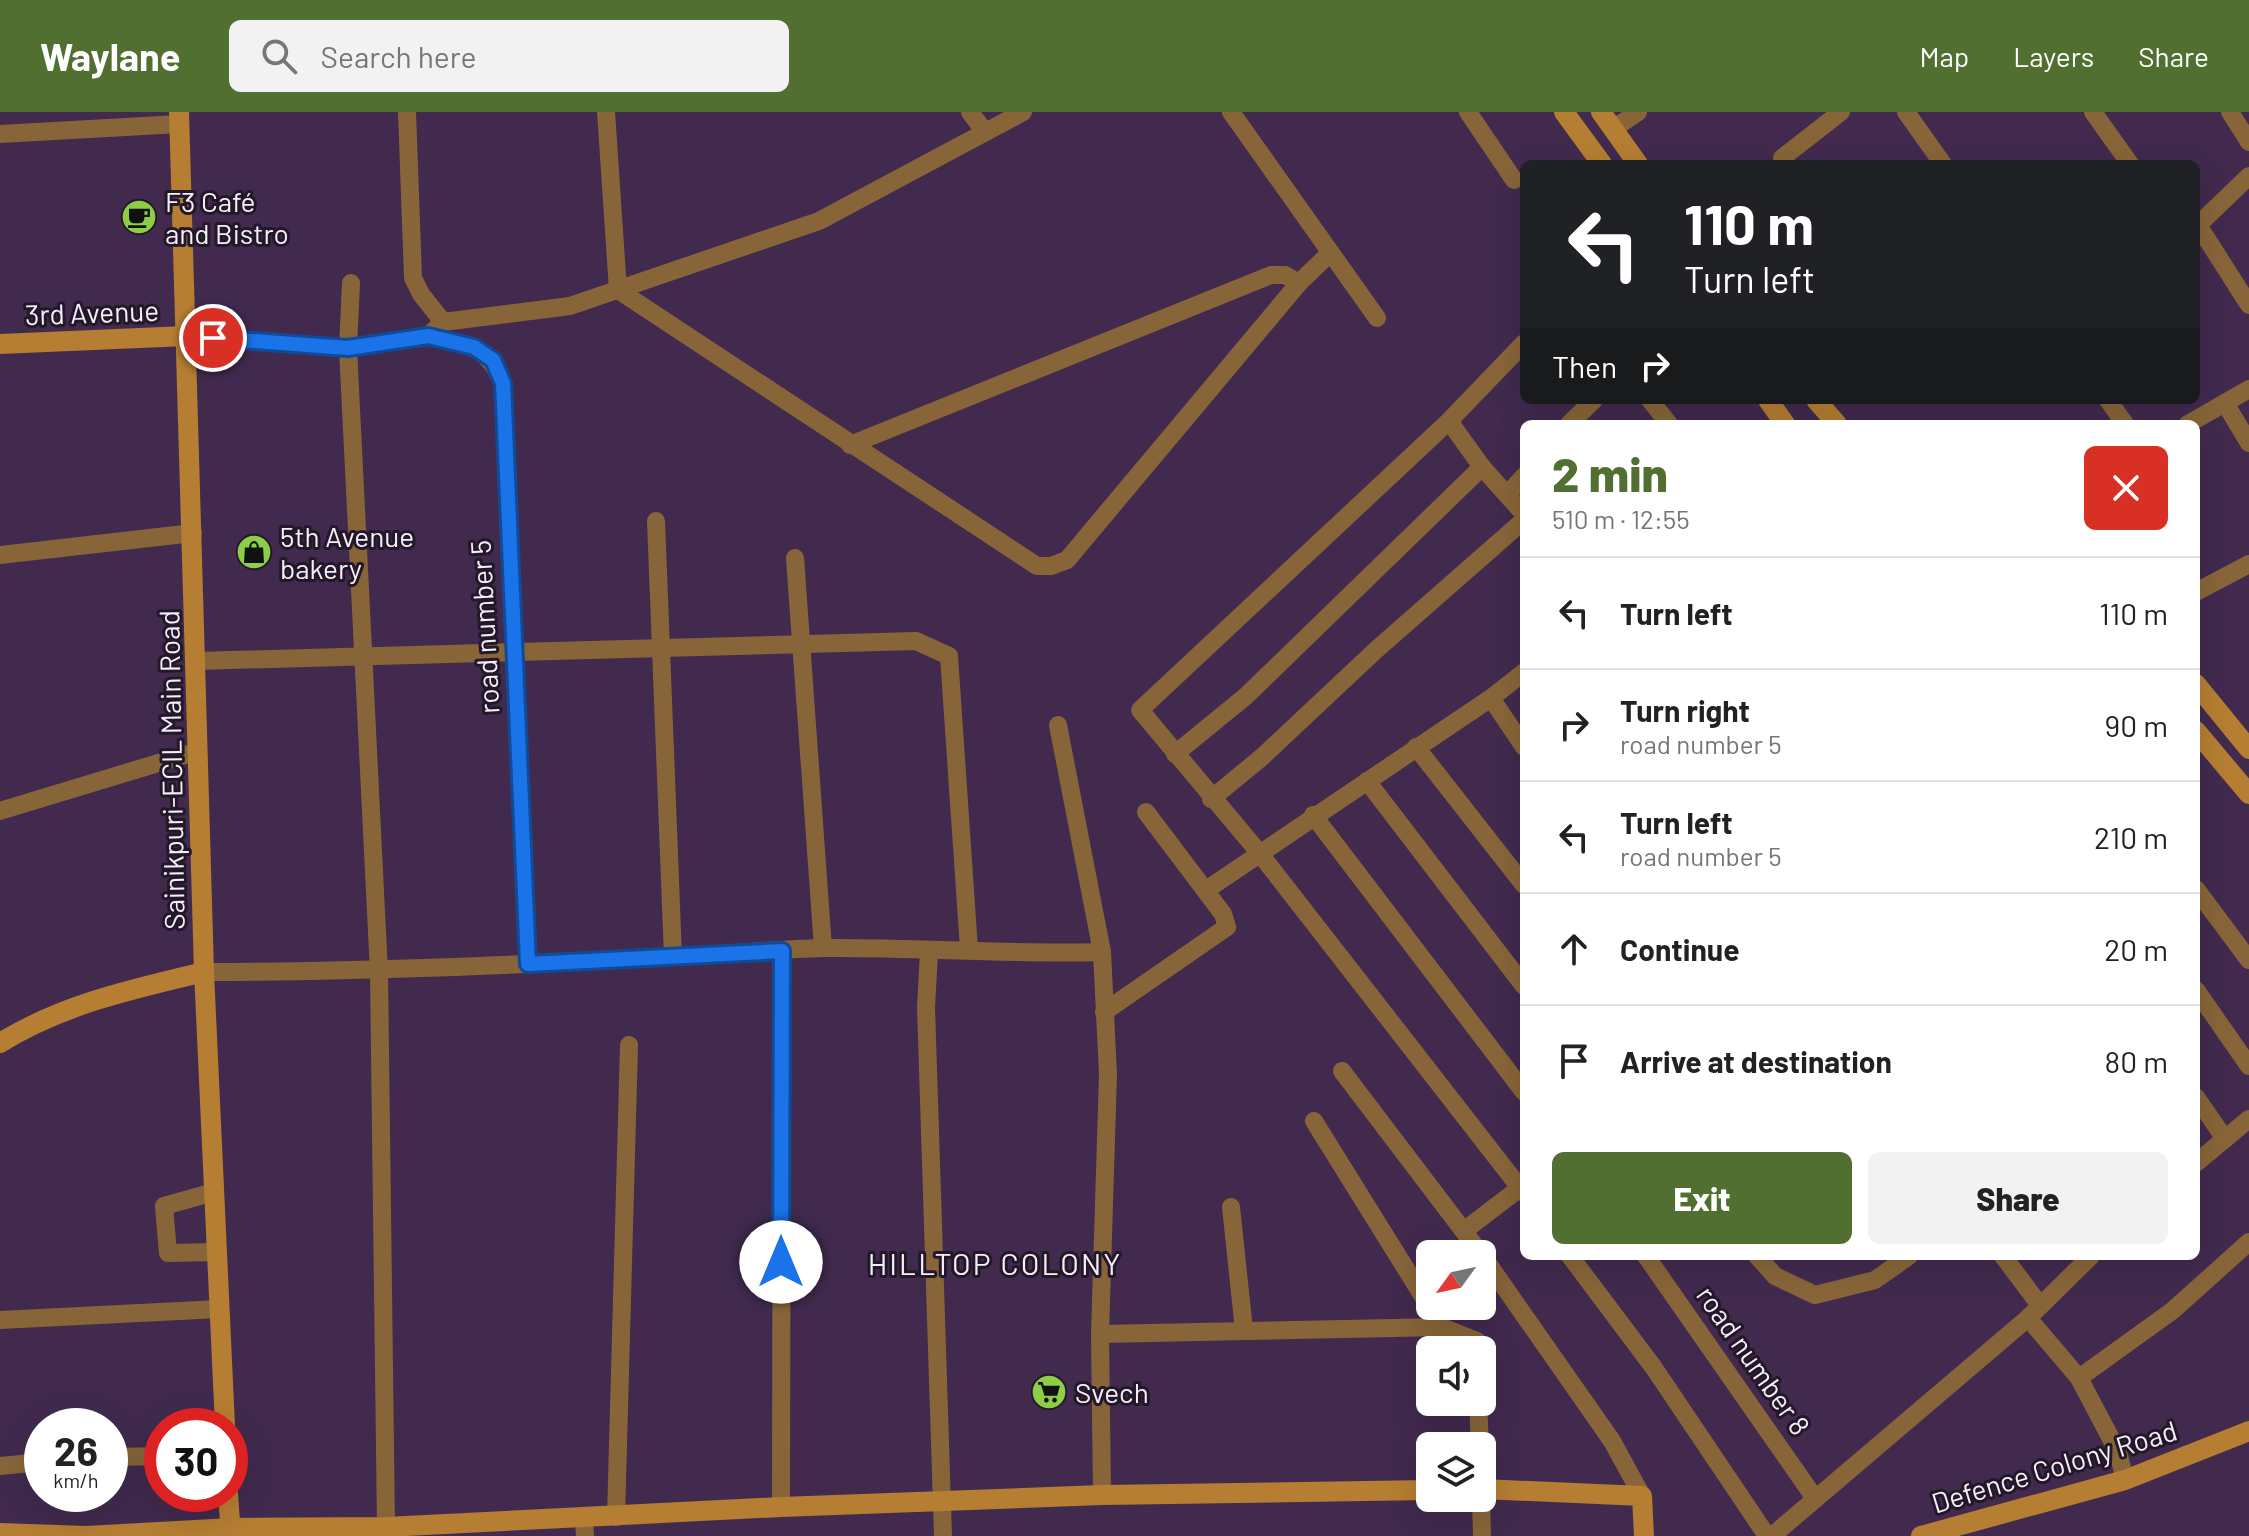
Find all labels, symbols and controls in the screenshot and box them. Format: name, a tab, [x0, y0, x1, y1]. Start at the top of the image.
search box	[229, 20, 789, 92]
text: Waylane	[40, 33, 181, 79]
icon: search	[257, 34, 301, 78]
text: Search here	[321, 38, 476, 74]
text: Map	[1919, 39, 1969, 73]
text: Layers	[2013, 39, 2094, 73]
text: Share	[2138, 39, 2209, 73]
place label: F3 Café and Bistro	[165, 184, 289, 250]
text: 110 m	[1684, 189, 1814, 256]
icon: left	[1552, 192, 1656, 296]
cafe icon: F3 Café and Bistro	[120, 198, 158, 236]
text: Turn left	[1684, 257, 1815, 300]
street label: 3rd Avenue	[24, 293, 160, 331]
pin	[179, 304, 247, 372]
icon: arrive	[191, 316, 235, 360]
icon: right	[1633, 344, 1677, 388]
text: Then	[1552, 348, 1617, 384]
text: 2 min	[1552, 444, 1668, 502]
button: close	[2084, 446, 2168, 530]
text: 510 m · 12:55	[1552, 503, 1690, 534]
place label: 5th Avenue bakery	[280, 519, 414, 585]
shop icon: 5th Avenue bakery	[235, 533, 273, 571]
street label: road number 5	[462, 539, 506, 715]
icon: left	[1552, 591, 1596, 635]
text: Turn left	[1620, 595, 1733, 631]
text: 110 m	[2099, 595, 2168, 631]
street label: Sainikpuri-ECIL Main Road	[151, 610, 191, 930]
text: Turn right	[1620, 692, 1750, 728]
icon: right	[1552, 703, 1596, 747]
text: 90 m	[2105, 707, 2168, 743]
text: road number 5	[1620, 728, 1782, 759]
text: Turn left	[1620, 804, 1733, 840]
icon: left	[1552, 815, 1596, 859]
text: 210 m	[2094, 819, 2168, 855]
text: road number 5	[1620, 840, 1782, 871]
icon: ahead	[1552, 927, 1596, 971]
text: Continue	[1620, 931, 1740, 967]
text: 20 m	[2104, 931, 2168, 967]
icon: arrive	[1552, 1039, 1596, 1083]
text: Arrive at destination	[1620, 1043, 1892, 1079]
text: 80 m	[2105, 1043, 2168, 1079]
button: Exit	[1552, 1152, 1852, 1244]
button: Share	[1868, 1152, 2168, 1244]
position arrow	[739, 1220, 823, 1304]
north arrow	[1416, 1240, 1496, 1320]
map controls	[1416, 1240, 1496, 1512]
district label: HILLTOP COLONY	[868, 1245, 1122, 1281]
street label: road number 8	[1690, 1279, 1818, 1441]
button: sound	[1416, 1336, 1496, 1416]
supermarket icon: Svech	[1030, 1373, 1068, 1411]
place label: Svech	[1075, 1375, 1149, 1409]
speed limit sign: 30	[144, 1408, 248, 1512]
street label: Defence Colony Road	[1927, 1413, 2181, 1519]
text: 26	[54, 1426, 98, 1474]
button: layers	[1416, 1432, 1496, 1512]
text: km/h	[53, 1468, 99, 1492]

